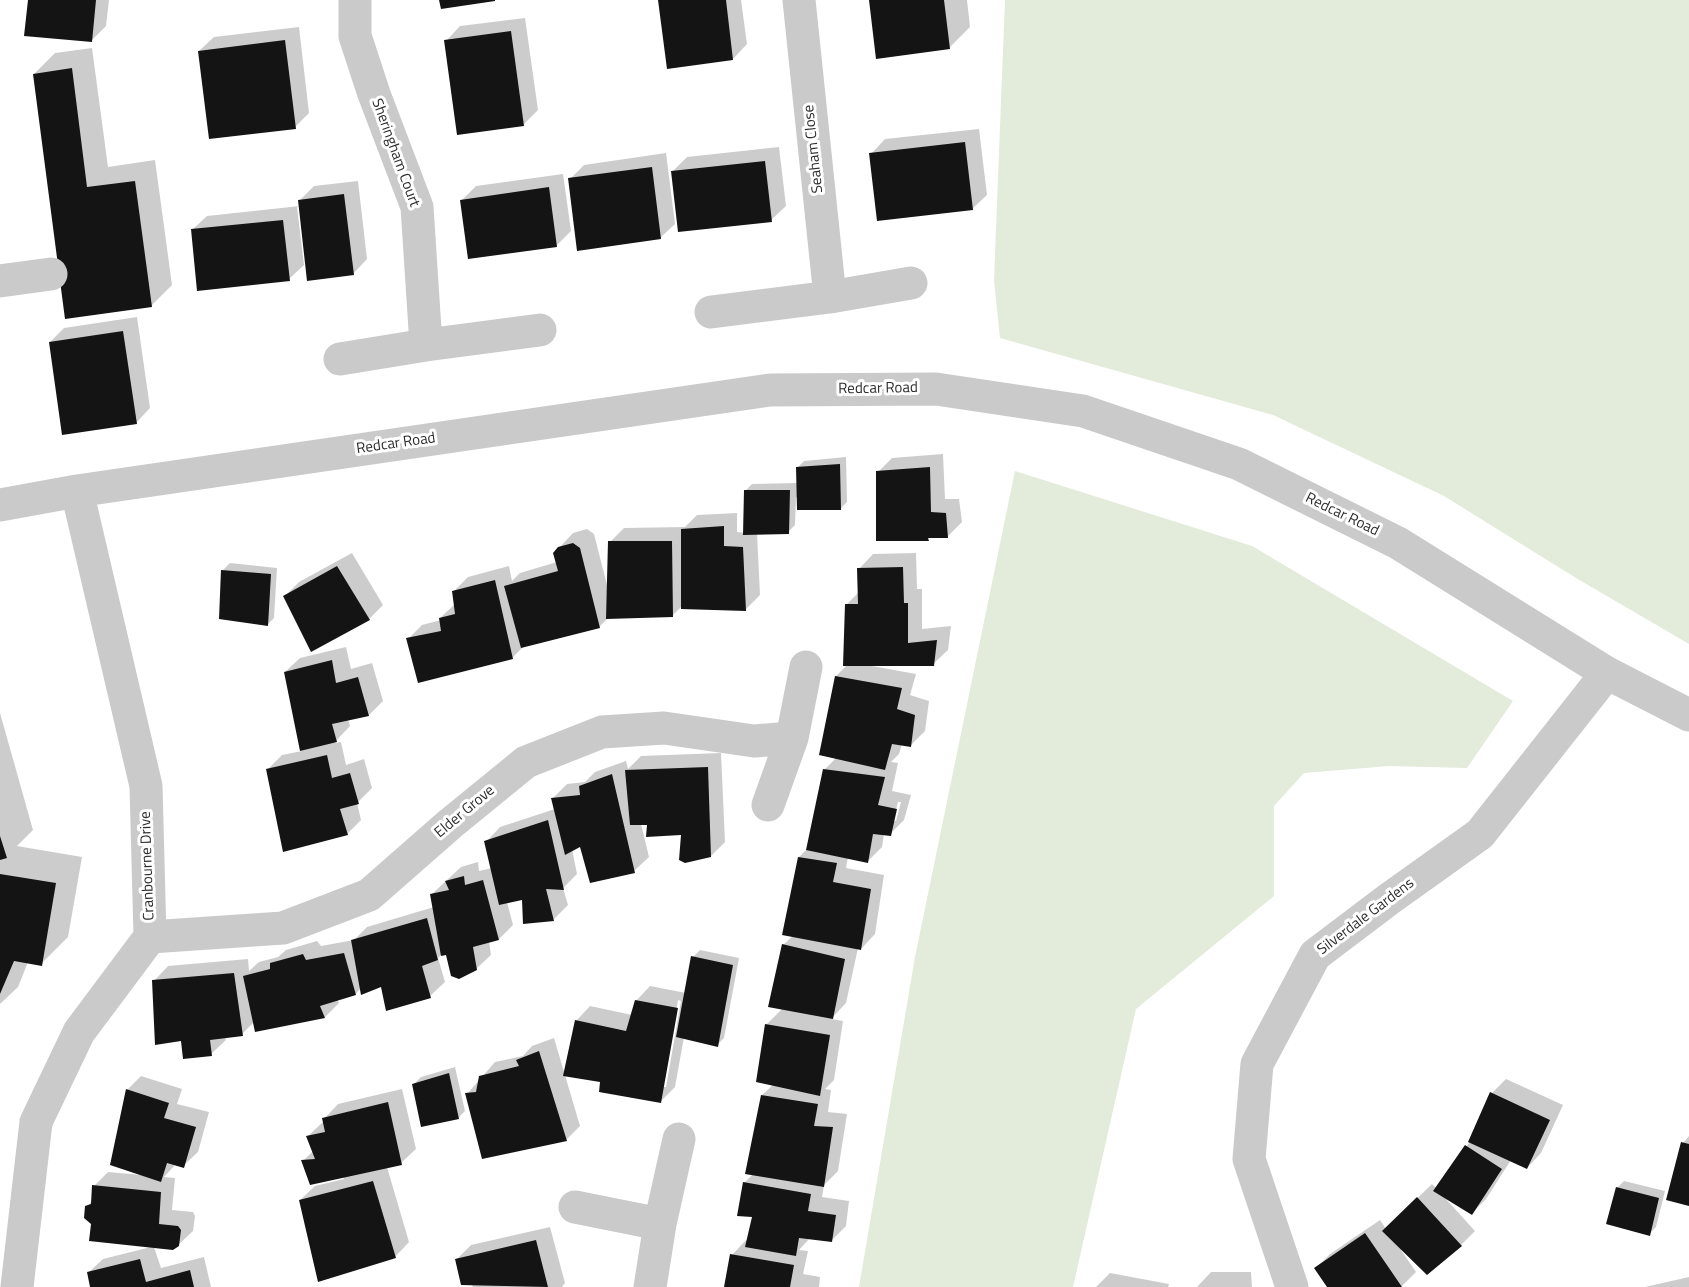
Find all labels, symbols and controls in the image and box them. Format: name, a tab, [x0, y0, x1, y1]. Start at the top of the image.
street label: Sheringham Court	[367, 96, 423, 210]
street label: Seaham Close	[800, 104, 828, 194]
street label: Redcar Road	[838, 379, 918, 399]
street label: Redcar Road	[355, 430, 437, 458]
street label: Redcar Road	[1302, 489, 1382, 541]
street label: Elder Grove	[431, 782, 499, 842]
street label: Cranbourne Drive	[137, 811, 159, 921]
street label: Silverdale Gardens	[1314, 875, 1418, 959]

